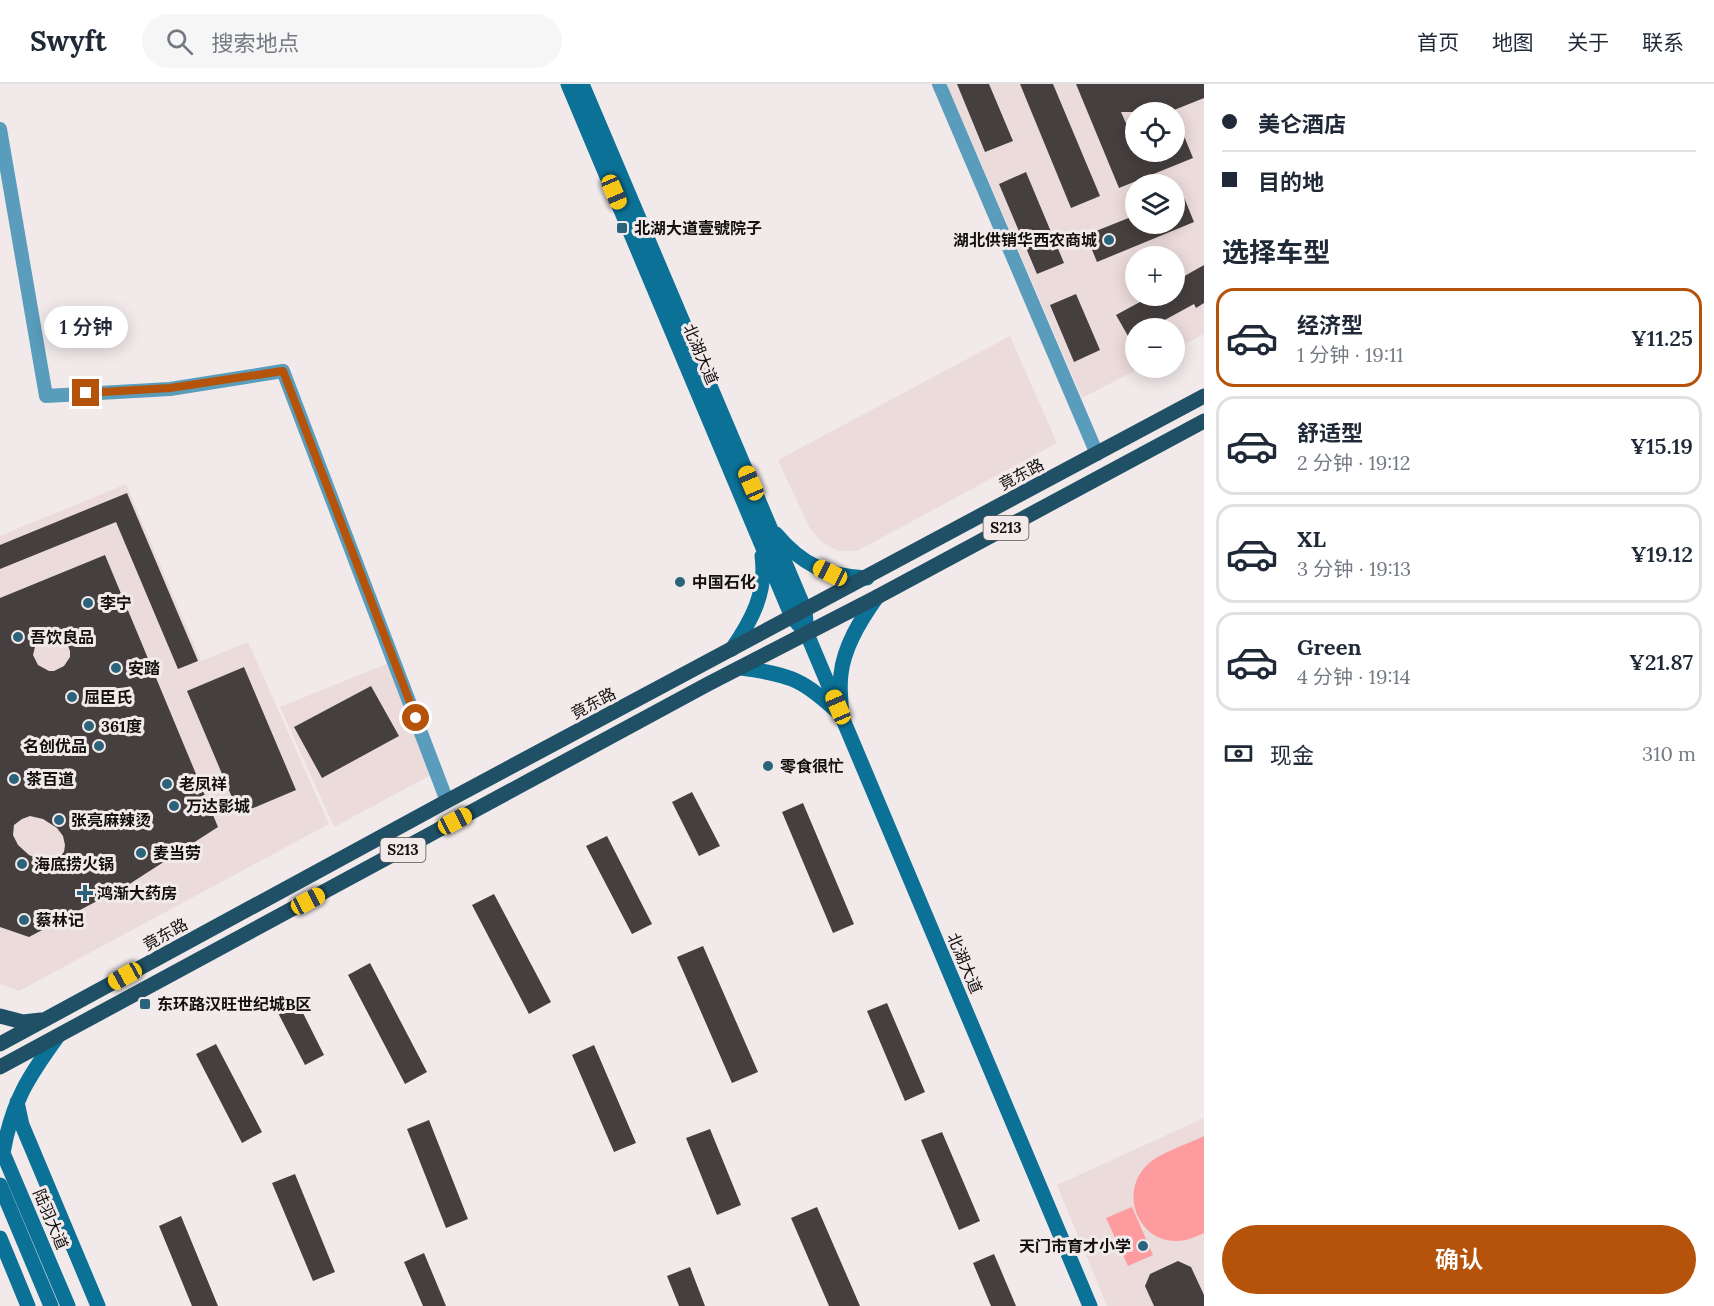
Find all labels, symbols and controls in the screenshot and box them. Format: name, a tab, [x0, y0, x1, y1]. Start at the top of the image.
search box	[142, 14, 562, 68]
text: Swyft	[30, 23, 106, 59]
icon: search	[163, 25, 196, 58]
text: 搜索地点	[211, 29, 299, 57]
text: 首页	[1417, 29, 1459, 56]
text: 地图	[1492, 29, 1534, 56]
text: 关于	[1567, 29, 1609, 56]
text: 联系	[1642, 29, 1684, 56]
map controls	[1125, 102, 1185, 378]
button: locate	[1125, 102, 1185, 162]
text: 美仑酒店	[1258, 110, 1346, 138]
text: 目的地	[1258, 168, 1324, 196]
car	[599, 172, 629, 212]
button: layers	[1125, 174, 1185, 234]
place label: 北湖大道壹號院子	[634, 218, 762, 238]
marker: 北湖大道壹號院子	[615, 221, 629, 235]
place label: 湖北供销华西农商城	[953, 230, 1097, 250]
marker: 湖北供销华西农商城	[1102, 233, 1116, 247]
text: 选择车型	[1222, 235, 1330, 269]
button: +	[1125, 246, 1185, 306]
callout: 1 分钟	[44, 306, 128, 348]
icon: car	[1225, 311, 1279, 365]
text: 经济型	[1297, 311, 1363, 339]
text: 1 分钟	[59, 314, 113, 339]
button: −	[1125, 318, 1185, 378]
street label: 北湖大道	[679, 321, 723, 387]
text: ¥11.25	[1631, 324, 1693, 352]
text: 1 分钟 · 19:11	[1297, 342, 1403, 367]
route end	[72, 379, 99, 406]
icon: car	[1225, 419, 1279, 473]
text: 舒适型	[1297, 419, 1363, 447]
text: ¥15.19	[1630, 432, 1693, 460]
text: 2 分钟 · 19:12	[1297, 450, 1410, 475]
street label: 竟东路	[995, 454, 1047, 494]
car	[736, 463, 766, 503]
road number: S213	[984, 516, 1028, 540]
text: XL	[1297, 525, 1326, 553]
icon: car	[1225, 527, 1279, 581]
text: ¥19.12	[1631, 540, 1693, 568]
text: 3 分钟 · 19:13	[1297, 556, 1411, 581]
car	[810, 557, 850, 589]
place label: 中国石化	[692, 572, 756, 592]
marker: 中国石化	[673, 575, 687, 589]
place label: 李宁	[100, 593, 132, 613]
marker: 李宁	[81, 596, 95, 610]
place label: 吾饮良品	[30, 627, 94, 647]
marker: 吾饮良品	[11, 630, 25, 644]
text: Green	[1297, 633, 1362, 661]
icon: car	[1225, 635, 1279, 689]
text: ¥21.87	[1629, 648, 1693, 676]
place label: 安踏	[128, 658, 160, 678]
marker: 安踏	[109, 661, 123, 675]
text: 4 分钟 · 19:14	[1297, 664, 1411, 689]
street label: 竟东路	[567, 683, 619, 723]
place label: 屈臣氏	[84, 687, 132, 707]
car	[823, 687, 853, 727]
marker: 屈臣氏	[65, 690, 79, 704]
route start	[402, 704, 429, 731]
place label: 361度	[101, 716, 142, 736]
marker: 361度	[82, 719, 96, 733]
place label: 名创优品	[23, 736, 87, 756]
icon: cash	[1222, 737, 1255, 770]
marker: 名创优品	[92, 739, 106, 753]
text: 现金	[1270, 741, 1314, 769]
text: 310 m	[1642, 741, 1696, 766]
place label: 零食很忙	[780, 756, 844, 776]
marker: 零食很忙	[761, 759, 775, 773]
place label: 茶百道	[26, 769, 74, 789]
marker: 茶百道	[7, 772, 21, 786]
place label: 老凤祥	[179, 774, 227, 794]
marker: 老凤祥	[160, 777, 174, 791]
place label: 万达影城	[186, 796, 250, 816]
marker: 万达影城	[167, 799, 181, 813]
car	[435, 805, 475, 837]
place label: 张亮麻辣烫	[71, 810, 151, 830]
marker: 张亮麻辣烫	[52, 813, 66, 827]
road number: S213	[380, 838, 426, 862]
place label: 麦当劳	[153, 843, 201, 863]
marker: 麦当劳	[134, 846, 148, 860]
place label: 海底捞火锅	[34, 854, 114, 874]
marker: 海底捞火锅	[15, 857, 29, 871]
place label: 鸿渐大药房	[97, 883, 177, 903]
car	[288, 885, 328, 917]
marker: 鸿渐大药房	[78, 886, 92, 900]
place label: 蔡林记	[36, 910, 84, 930]
marker: 蔡林记	[17, 913, 31, 927]
street label: 竟东路	[139, 914, 191, 954]
street label: 北湖大道	[943, 930, 987, 996]
car	[105, 959, 145, 993]
place label: 东环路汉旺世纪城B区	[157, 994, 312, 1014]
marker: 东环路汉旺世纪城B区	[138, 997, 152, 1011]
street label: 陆羽大道	[29, 1186, 73, 1252]
button: 确认	[1222, 1225, 1696, 1294]
place label: 天门市育才小学	[1019, 1236, 1131, 1256]
marker: 天门市育才小学	[1136, 1239, 1150, 1253]

